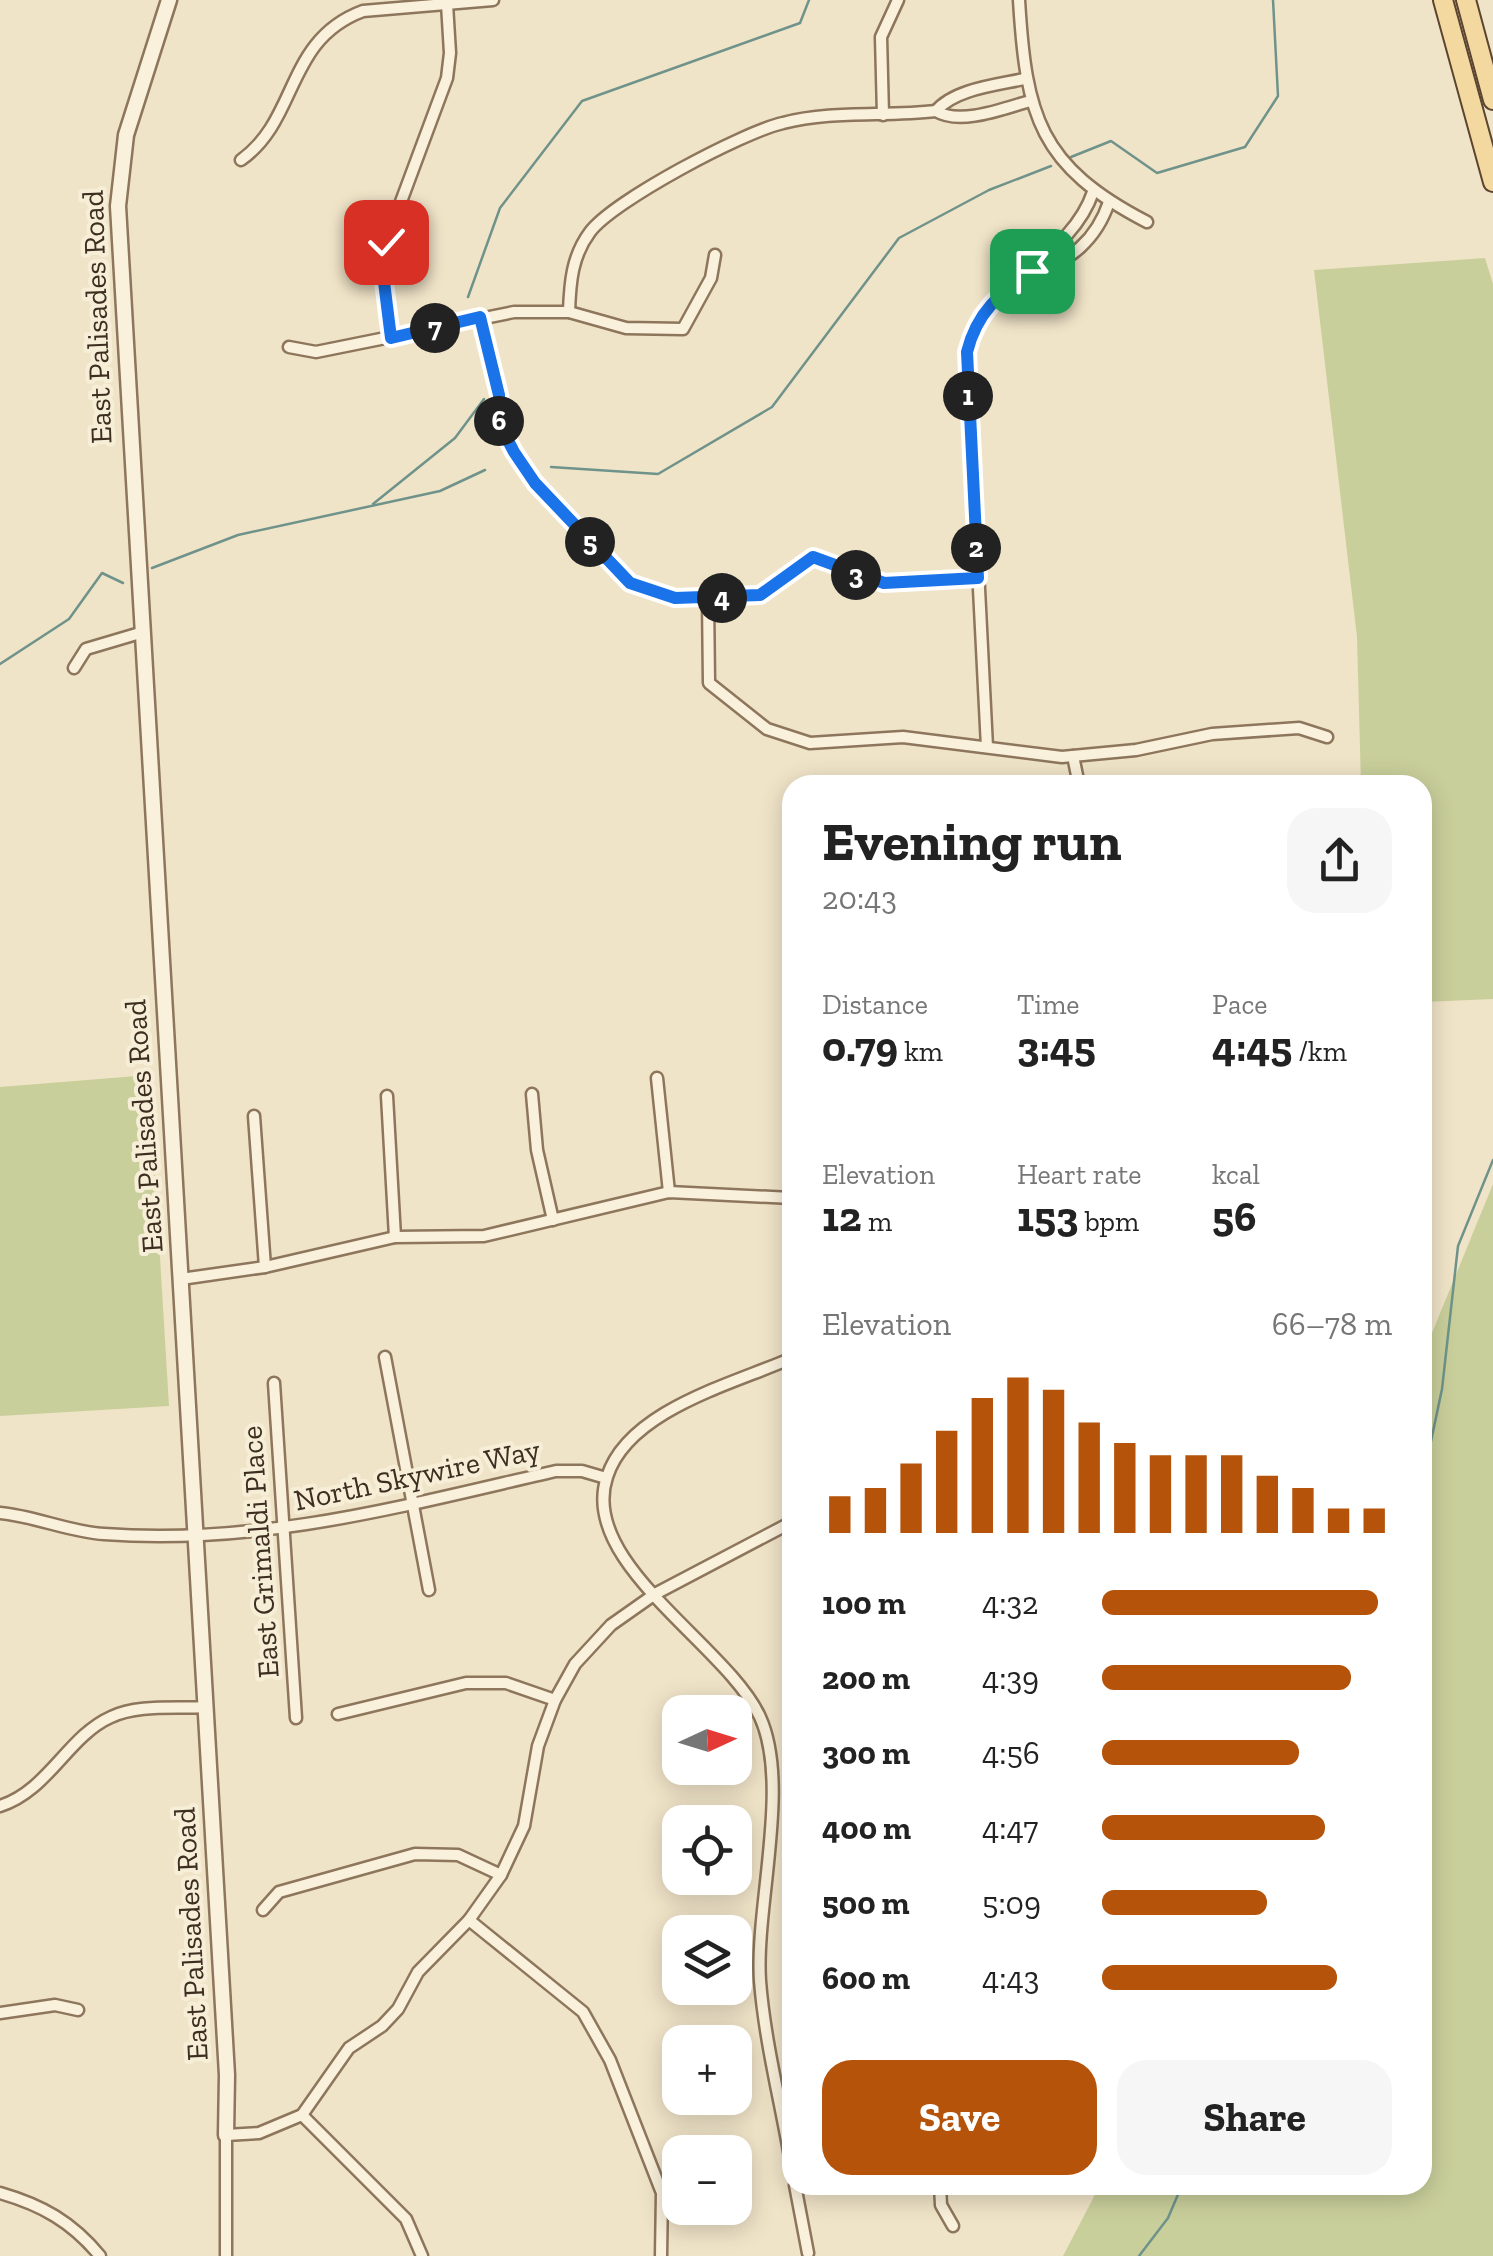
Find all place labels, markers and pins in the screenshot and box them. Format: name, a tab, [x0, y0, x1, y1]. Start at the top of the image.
pin	[344, 200, 429, 285]
pin	[990, 229, 1075, 314]
pin: 7	[410, 303, 460, 353]
pin: 1	[943, 371, 993, 421]
pin: 6	[474, 396, 524, 446]
pin: 5	[565, 517, 615, 567]
pin: 2	[951, 523, 1001, 573]
pin: 3	[831, 550, 881, 600]
pin: 4	[697, 573, 747, 623]

